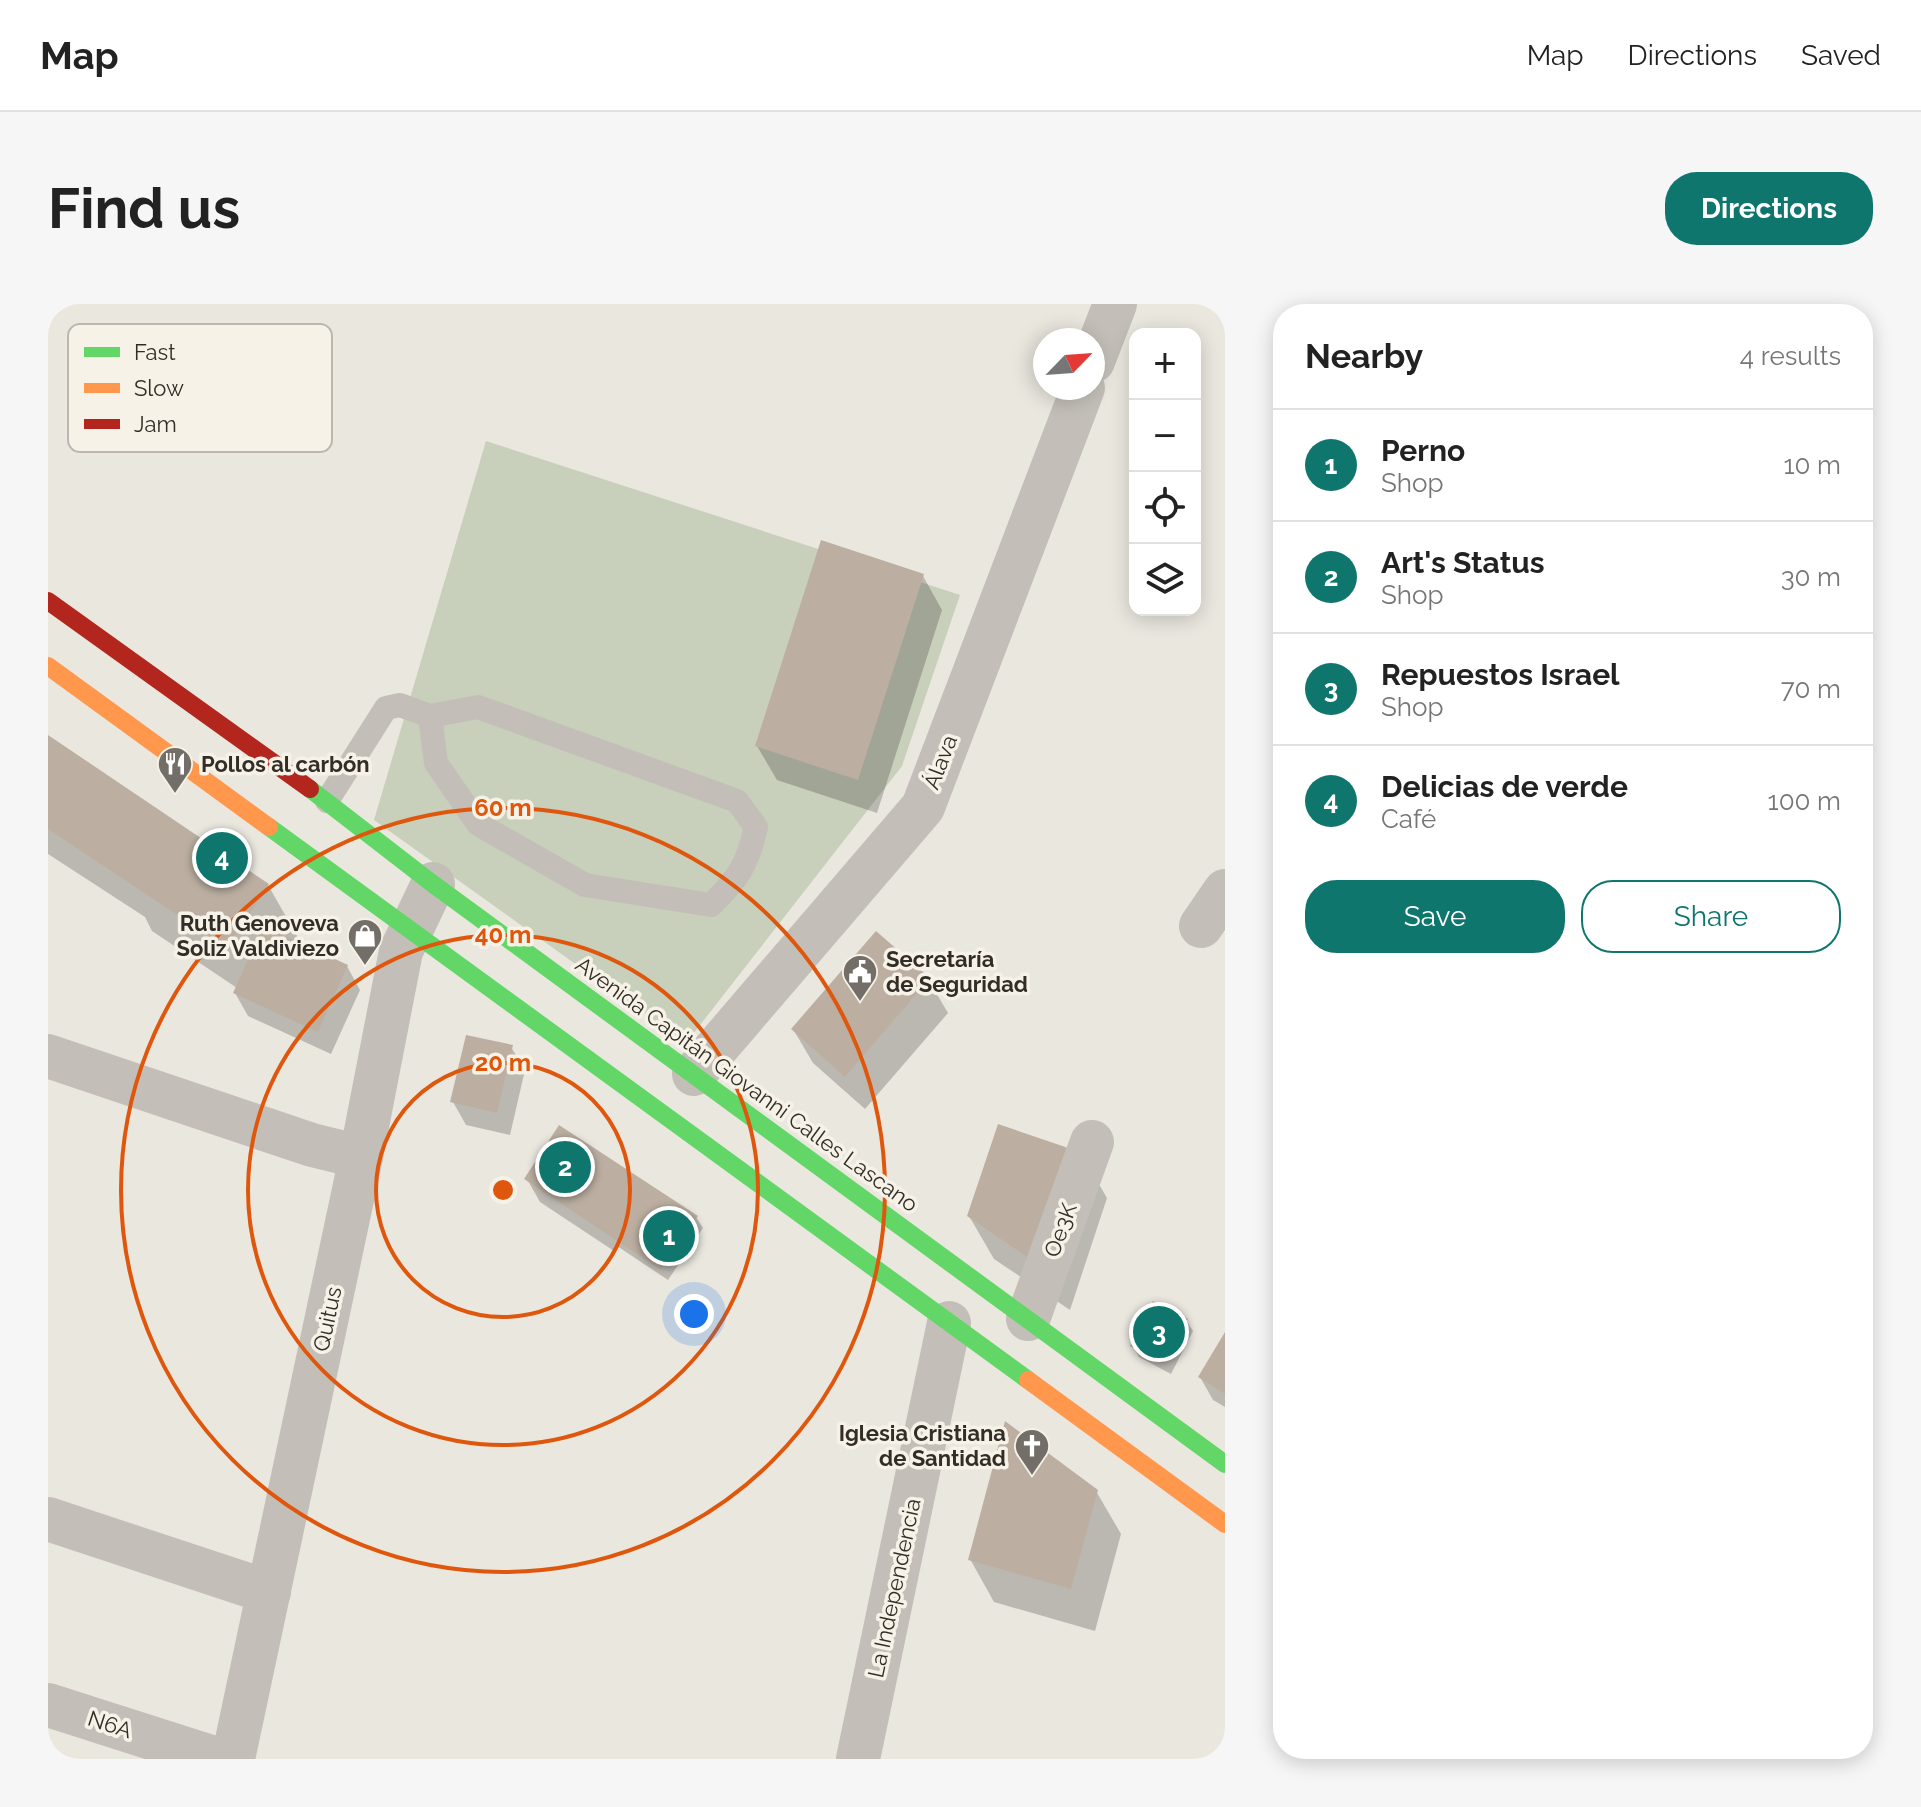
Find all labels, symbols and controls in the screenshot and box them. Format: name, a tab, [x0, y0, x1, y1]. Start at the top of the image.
text: Map	[40, 33, 119, 78]
text: Map	[1527, 39, 1584, 72]
text: Directions	[1628, 39, 1757, 72]
text: Saved	[1801, 39, 1881, 72]
button: Directions	[1665, 172, 1873, 245]
text: Find us	[48, 175, 240, 241]
legend	[68, 324, 332, 452]
north arrow	[1033, 328, 1105, 400]
map controls	[1129, 328, 1201, 616]
button: +	[1129, 328, 1201, 400]
text: Nearby	[1305, 336, 1423, 376]
text: Fast	[134, 339, 176, 365]
text: 4 results	[1740, 341, 1841, 371]
text: Slow	[134, 375, 184, 401]
button: −	[1129, 400, 1201, 472]
text: Jam	[134, 411, 177, 437]
text: Perno	[1381, 433, 1465, 468]
text: 1	[1325, 450, 1337, 480]
text: 10 m	[1783, 450, 1841, 480]
text: Shop	[1381, 468, 1443, 498]
button: locate	[1129, 472, 1201, 544]
button: layers	[1129, 544, 1201, 616]
text: Art's Status	[1381, 545, 1545, 580]
text: 2	[1324, 562, 1338, 592]
text: 30 m	[1781, 562, 1841, 592]
text: Shop	[1381, 580, 1443, 610]
text: Repuestos Israel	[1381, 657, 1620, 692]
text: 3	[1324, 674, 1338, 704]
text: 70 m	[1781, 674, 1841, 704]
text: Shop	[1381, 692, 1443, 722]
street label: Álava	[918, 731, 962, 793]
restaurant icon: Pollos al carbón	[156, 745, 194, 795]
place label: Pollos al carbón	[201, 751, 370, 777]
text: Delicias de verde	[1381, 769, 1628, 804]
text: 4	[1324, 786, 1338, 816]
text: 100 m	[1768, 786, 1841, 816]
text: 60 m	[474, 793, 532, 822]
text: Café	[1381, 804, 1436, 834]
pin: 4	[196, 828, 248, 888]
button: Save	[1305, 880, 1565, 953]
button: Share	[1581, 880, 1841, 953]
place label: Ruth Genoveva Soliz Valdiviezo	[176, 910, 339, 961]
shop icon: Ruth Genoveva Soliz Valdiviezo	[346, 917, 384, 967]
text: 40 m	[475, 920, 531, 949]
place label: Secretaría de Seguridad	[886, 946, 1028, 997]
street label: Avenida Capitán Giovanni Calles Lascano	[571, 951, 923, 1217]
public building icon: Secretaría de Seguridad	[841, 953, 879, 1003]
text: 20 m	[475, 1048, 531, 1077]
pin: 2	[539, 1137, 591, 1197]
centre of rings	[489, 1176, 517, 1204]
street label: Oe3K	[1038, 1199, 1082, 1260]
pin: 1	[643, 1206, 695, 1266]
street label: Quitus	[307, 1284, 347, 1354]
your location	[674, 1294, 714, 1334]
pin: 3	[1133, 1302, 1185, 1362]
place label: Iglesia Cristiana de Santidad	[839, 1420, 1006, 1471]
church icon: Iglesia Cristiana de Santidad	[1013, 1427, 1051, 1477]
street label: La Independencia	[862, 1496, 926, 1680]
street label: N6A	[85, 1705, 135, 1743]

